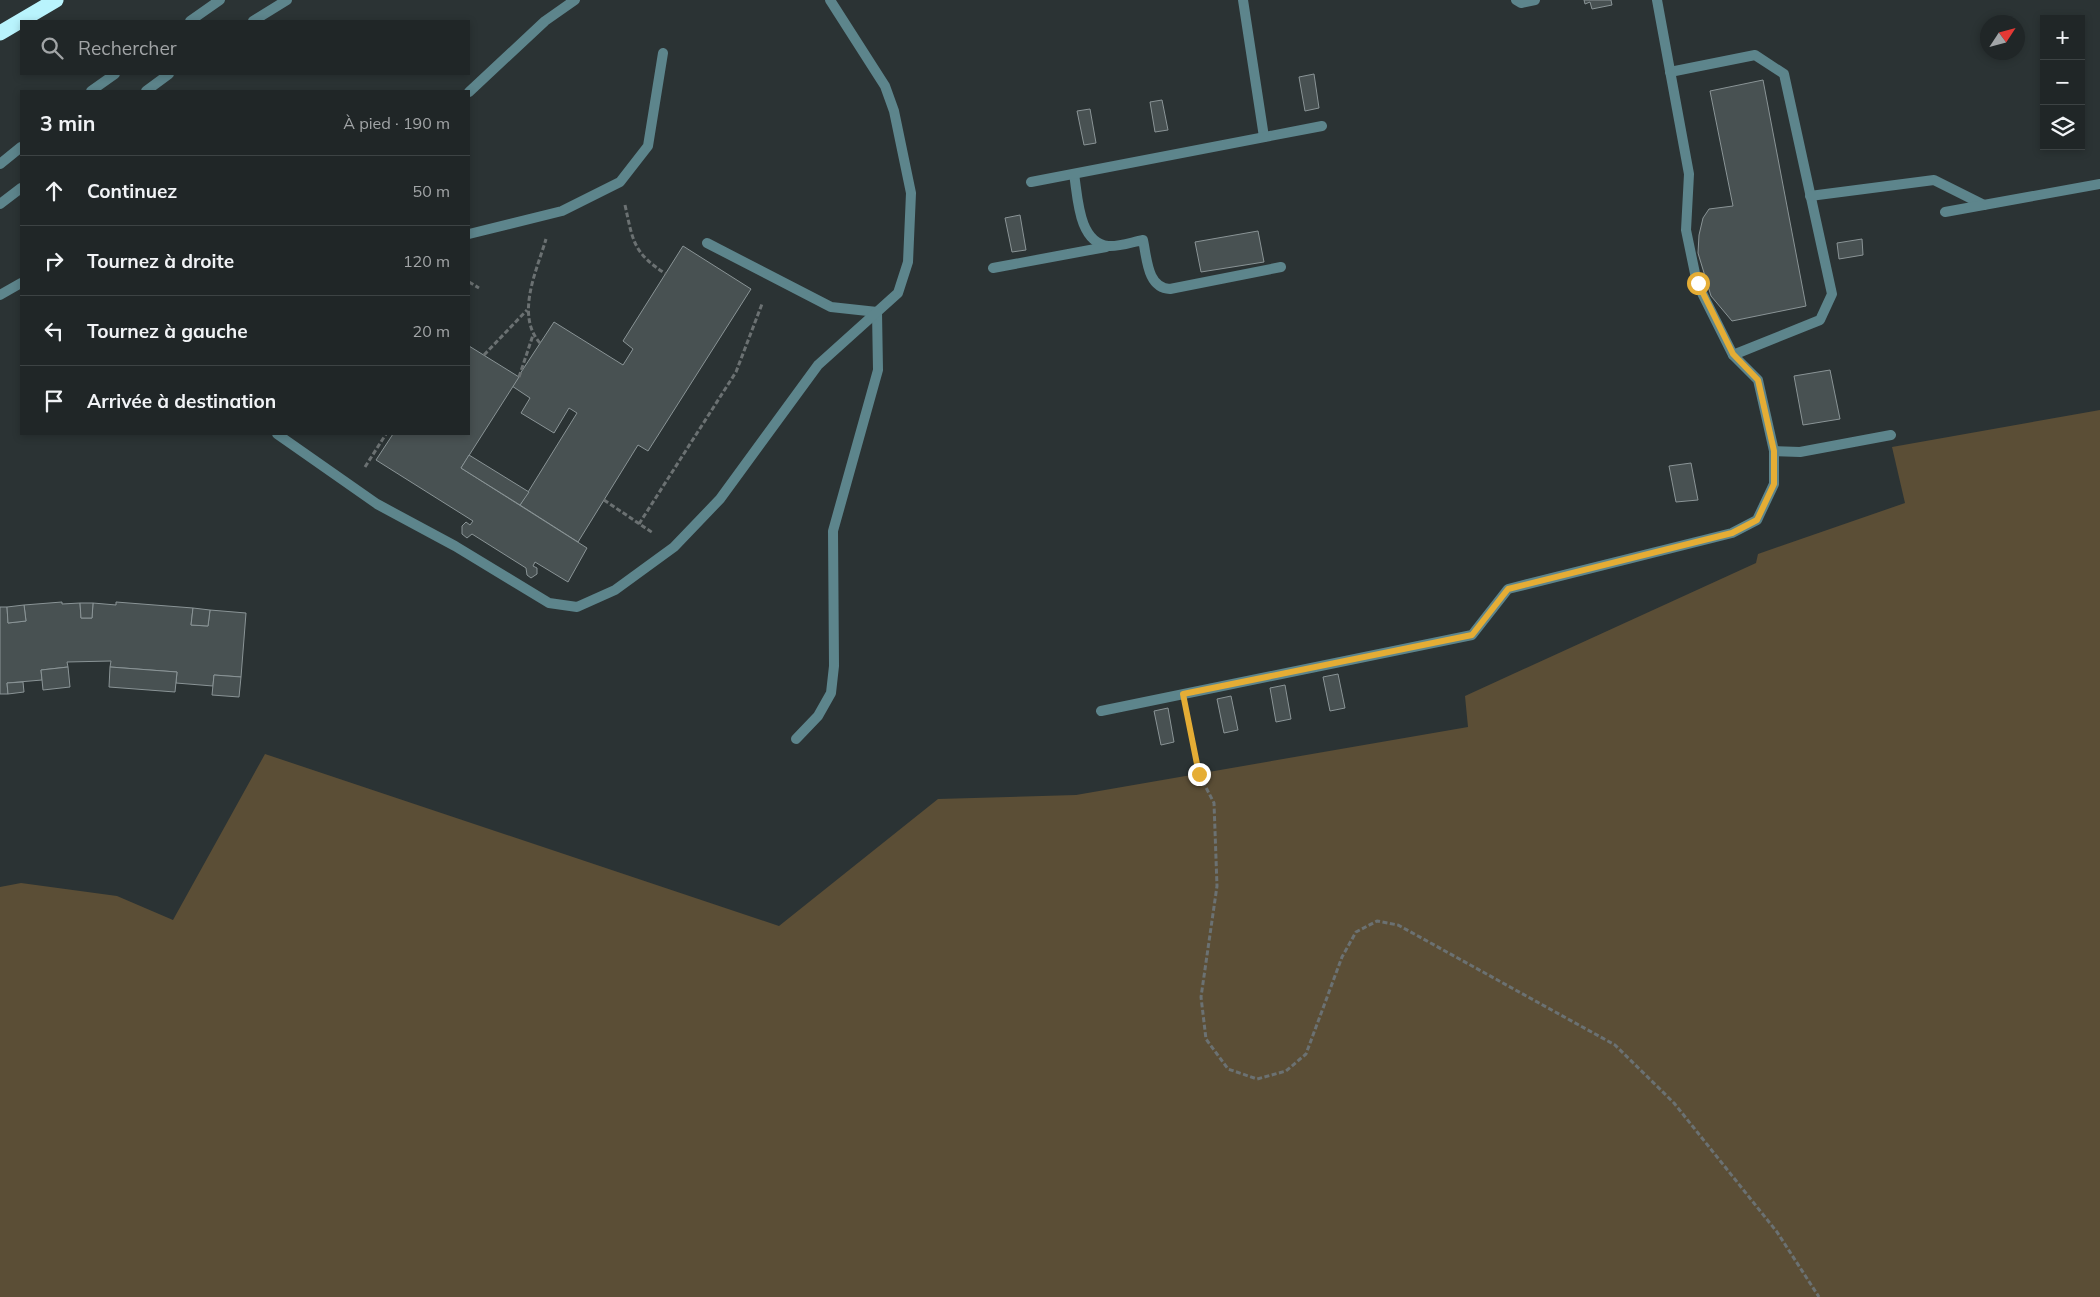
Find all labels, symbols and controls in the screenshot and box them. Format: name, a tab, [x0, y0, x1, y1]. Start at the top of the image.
north arrow	[1980, 15, 2025, 60]
map controls	[2040, 15, 2085, 150]
button: +	[2040, 15, 2085, 60]
search box	[20, 20, 470, 75]
icon: search	[38, 34, 66, 62]
text: Rechercher	[78, 36, 177, 60]
button: −	[2040, 60, 2085, 105]
button: layers	[2040, 105, 2085, 150]
text: 3 min	[40, 110, 95, 136]
text: À pied · 190 m	[343, 113, 450, 133]
icon: ahead	[40, 177, 68, 205]
text: Continuez	[87, 179, 177, 203]
text: 50 m	[413, 181, 450, 201]
icon: right	[40, 247, 68, 275]
text: Tournez à droite	[87, 249, 234, 273]
text: 120 m	[403, 251, 450, 271]
route start	[1687, 272, 1710, 295]
icon: left	[40, 317, 68, 345]
text: Tournez à gauche	[87, 319, 248, 343]
text: 20 m	[413, 321, 450, 341]
icon: arrive	[40, 387, 68, 415]
text: Arrivée à destination	[87, 389, 276, 413]
route end	[1188, 763, 1211, 786]

